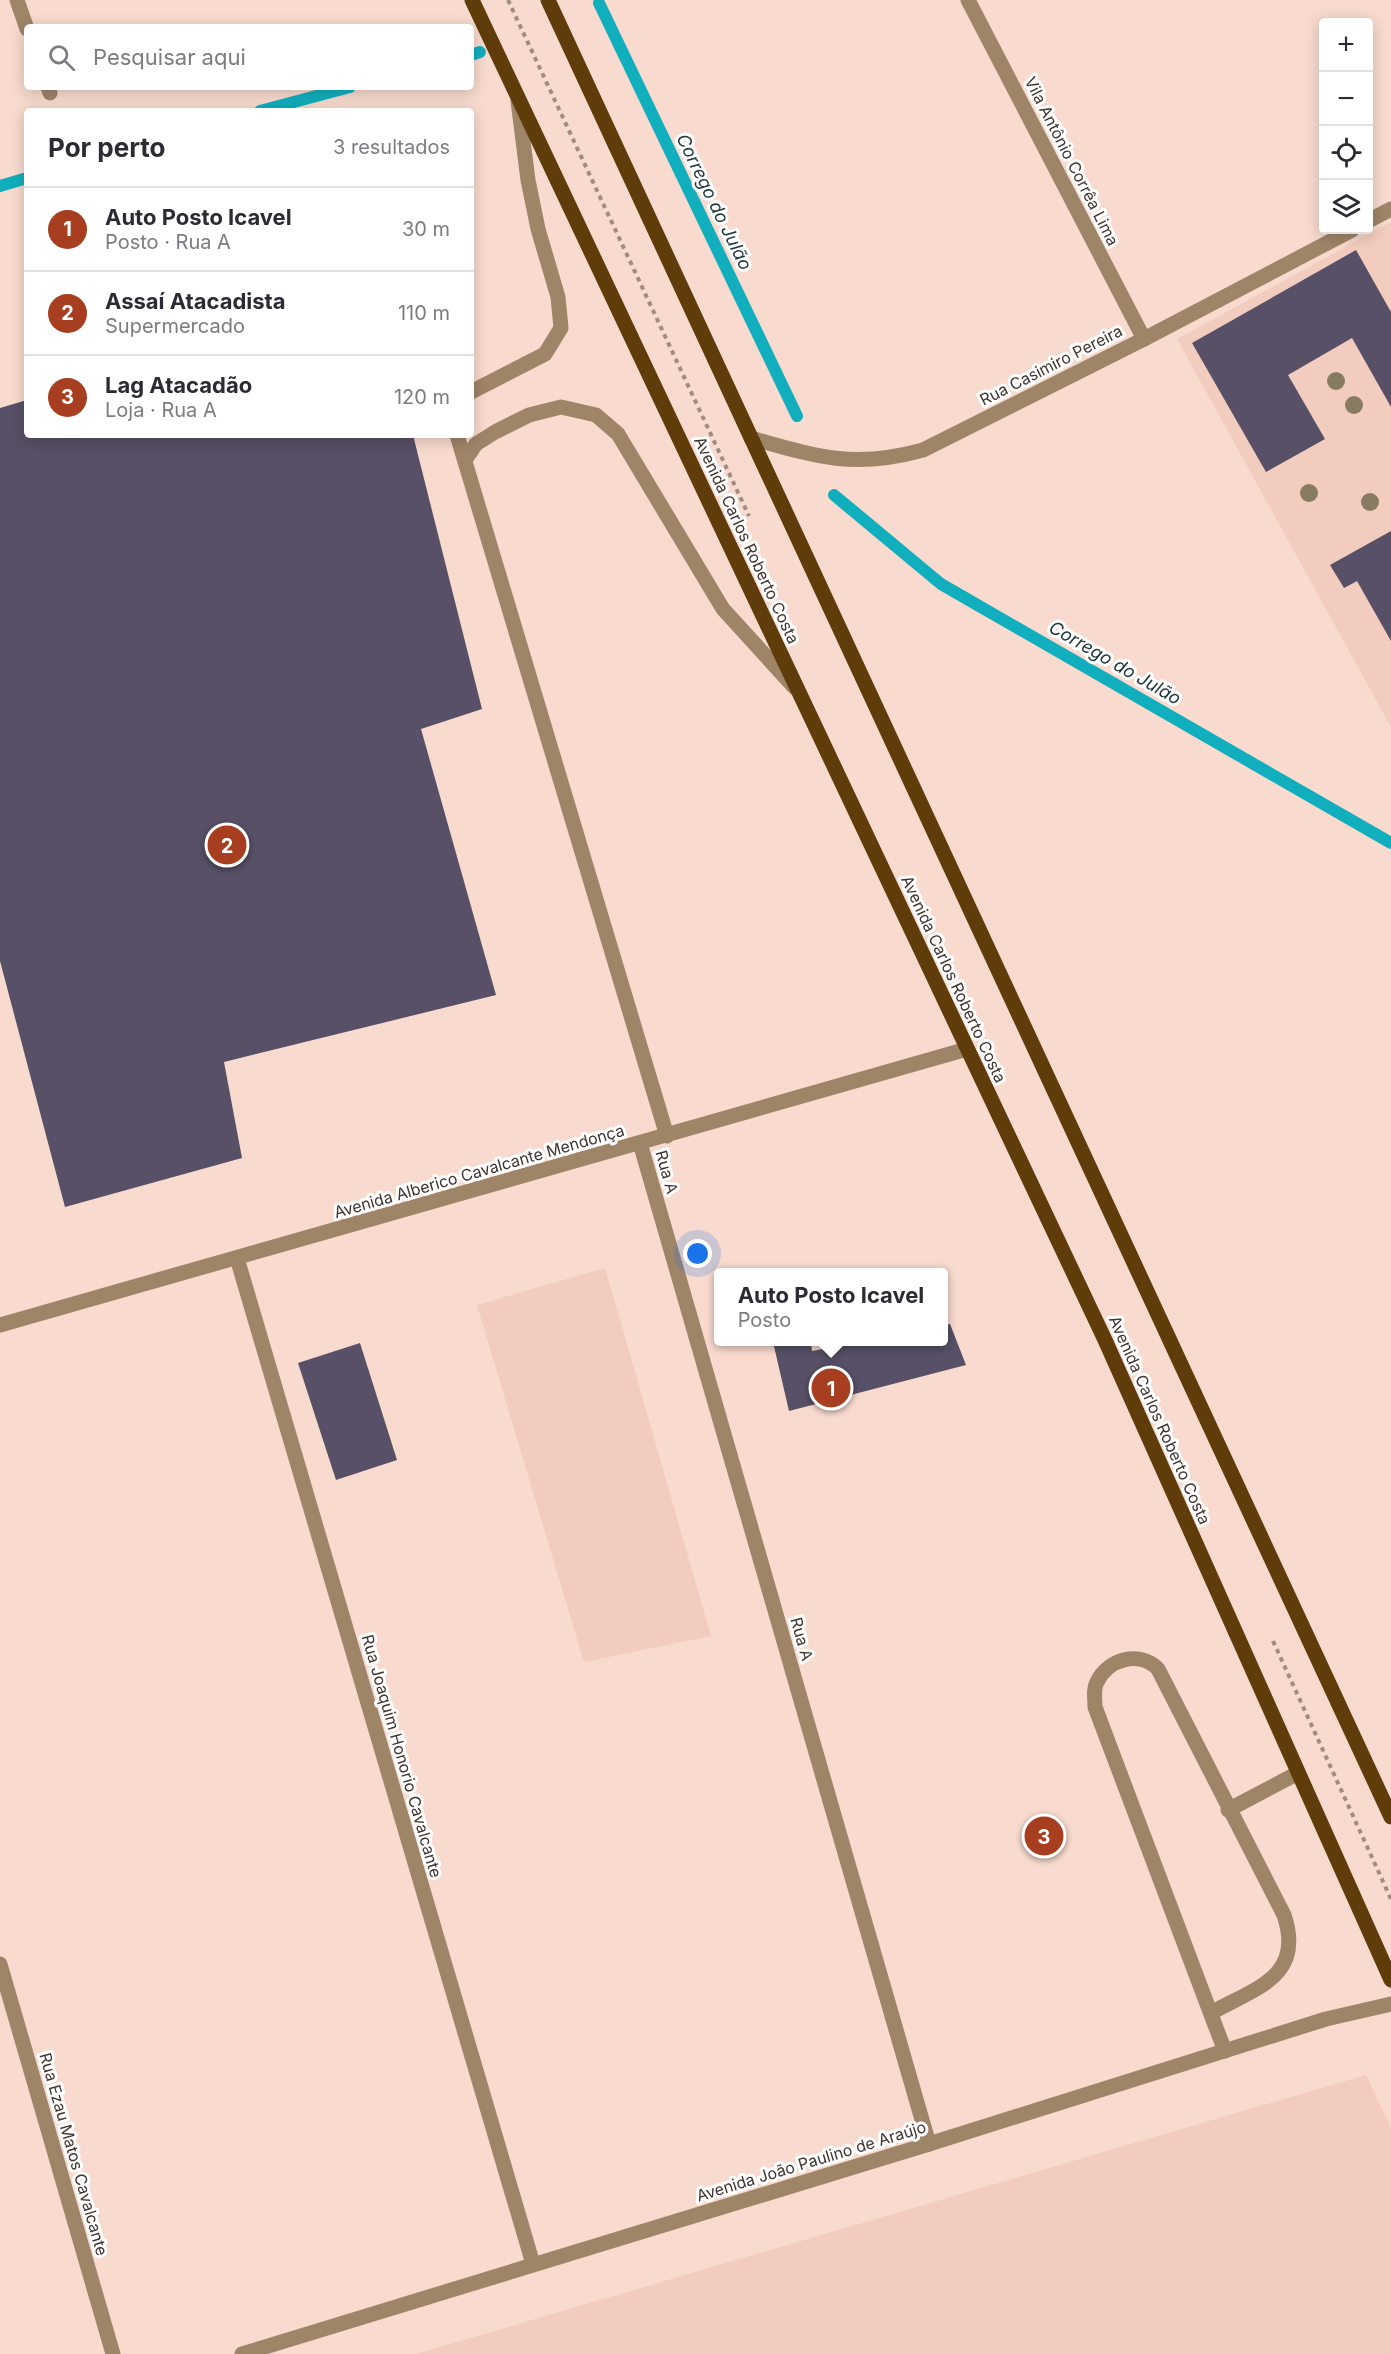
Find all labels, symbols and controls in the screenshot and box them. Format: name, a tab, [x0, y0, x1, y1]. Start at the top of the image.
map controls	[1319, 18, 1373, 234]
button: +	[1319, 18, 1373, 72]
search box	[24, 24, 474, 90]
icon: search	[45, 41, 78, 74]
text: Pesquisar aqui	[93, 44, 246, 70]
button: −	[1319, 72, 1373, 126]
street label: Vila Antônio Corrêa Lima	[1021, 73, 1123, 249]
button: locate	[1319, 126, 1373, 180]
water label: Corrego do Julão	[672, 130, 757, 273]
text: Por perto	[48, 132, 166, 163]
text: 3 resultados	[333, 135, 450, 159]
button: layers	[1319, 180, 1373, 234]
text: Auto Posto Icavel	[105, 204, 292, 230]
text: 1	[63, 217, 72, 241]
text: 30 m	[402, 217, 450, 241]
text: Posto · Rua A	[105, 230, 231, 254]
text: Assaí Atacadista	[105, 288, 286, 314]
text: 2	[61, 301, 74, 325]
text: 110 m	[398, 301, 450, 325]
text: Supermercado	[105, 314, 245, 338]
street label: Rua Casimiro Pereira	[976, 320, 1126, 410]
text: Lag Atacadão	[105, 372, 252, 398]
text: 3	[61, 385, 74, 409]
text: 120 m	[394, 385, 450, 409]
text: Loja · Rua A	[105, 398, 217, 422]
street label: Avenida Carlos Roberto Costa	[690, 433, 804, 647]
water label: Corrego do Julão	[1046, 616, 1185, 709]
pin: 2	[208, 822, 246, 868]
street label: Avenida Carlos Roberto Costa	[897, 872, 1011, 1086]
street label: Avenida Alberico Cavalcante Mendonça	[331, 1120, 627, 1222]
street label: Rua A	[651, 1148, 683, 1196]
your location	[683, 1239, 712, 1268]
popup	[714, 1268, 948, 1346]
text: Auto Posto Icavel	[738, 1282, 924, 1308]
text: Posto	[738, 1308, 791, 1332]
street label: Avenida Carlos Roberto Costa	[1105, 1313, 1215, 1527]
pin: 1	[812, 1366, 850, 1410]
street label: Rua A	[786, 1615, 818, 1663]
street label: Rua Joaquim Honorio Cavalcante	[358, 1632, 446, 1880]
pin: 3	[1024, 1814, 1064, 1858]
street label: Rua Ezau Matos Cavalcante	[35, 2050, 113, 2258]
street label: Avenida João Paulino de Araújo	[694, 2116, 928, 2206]

